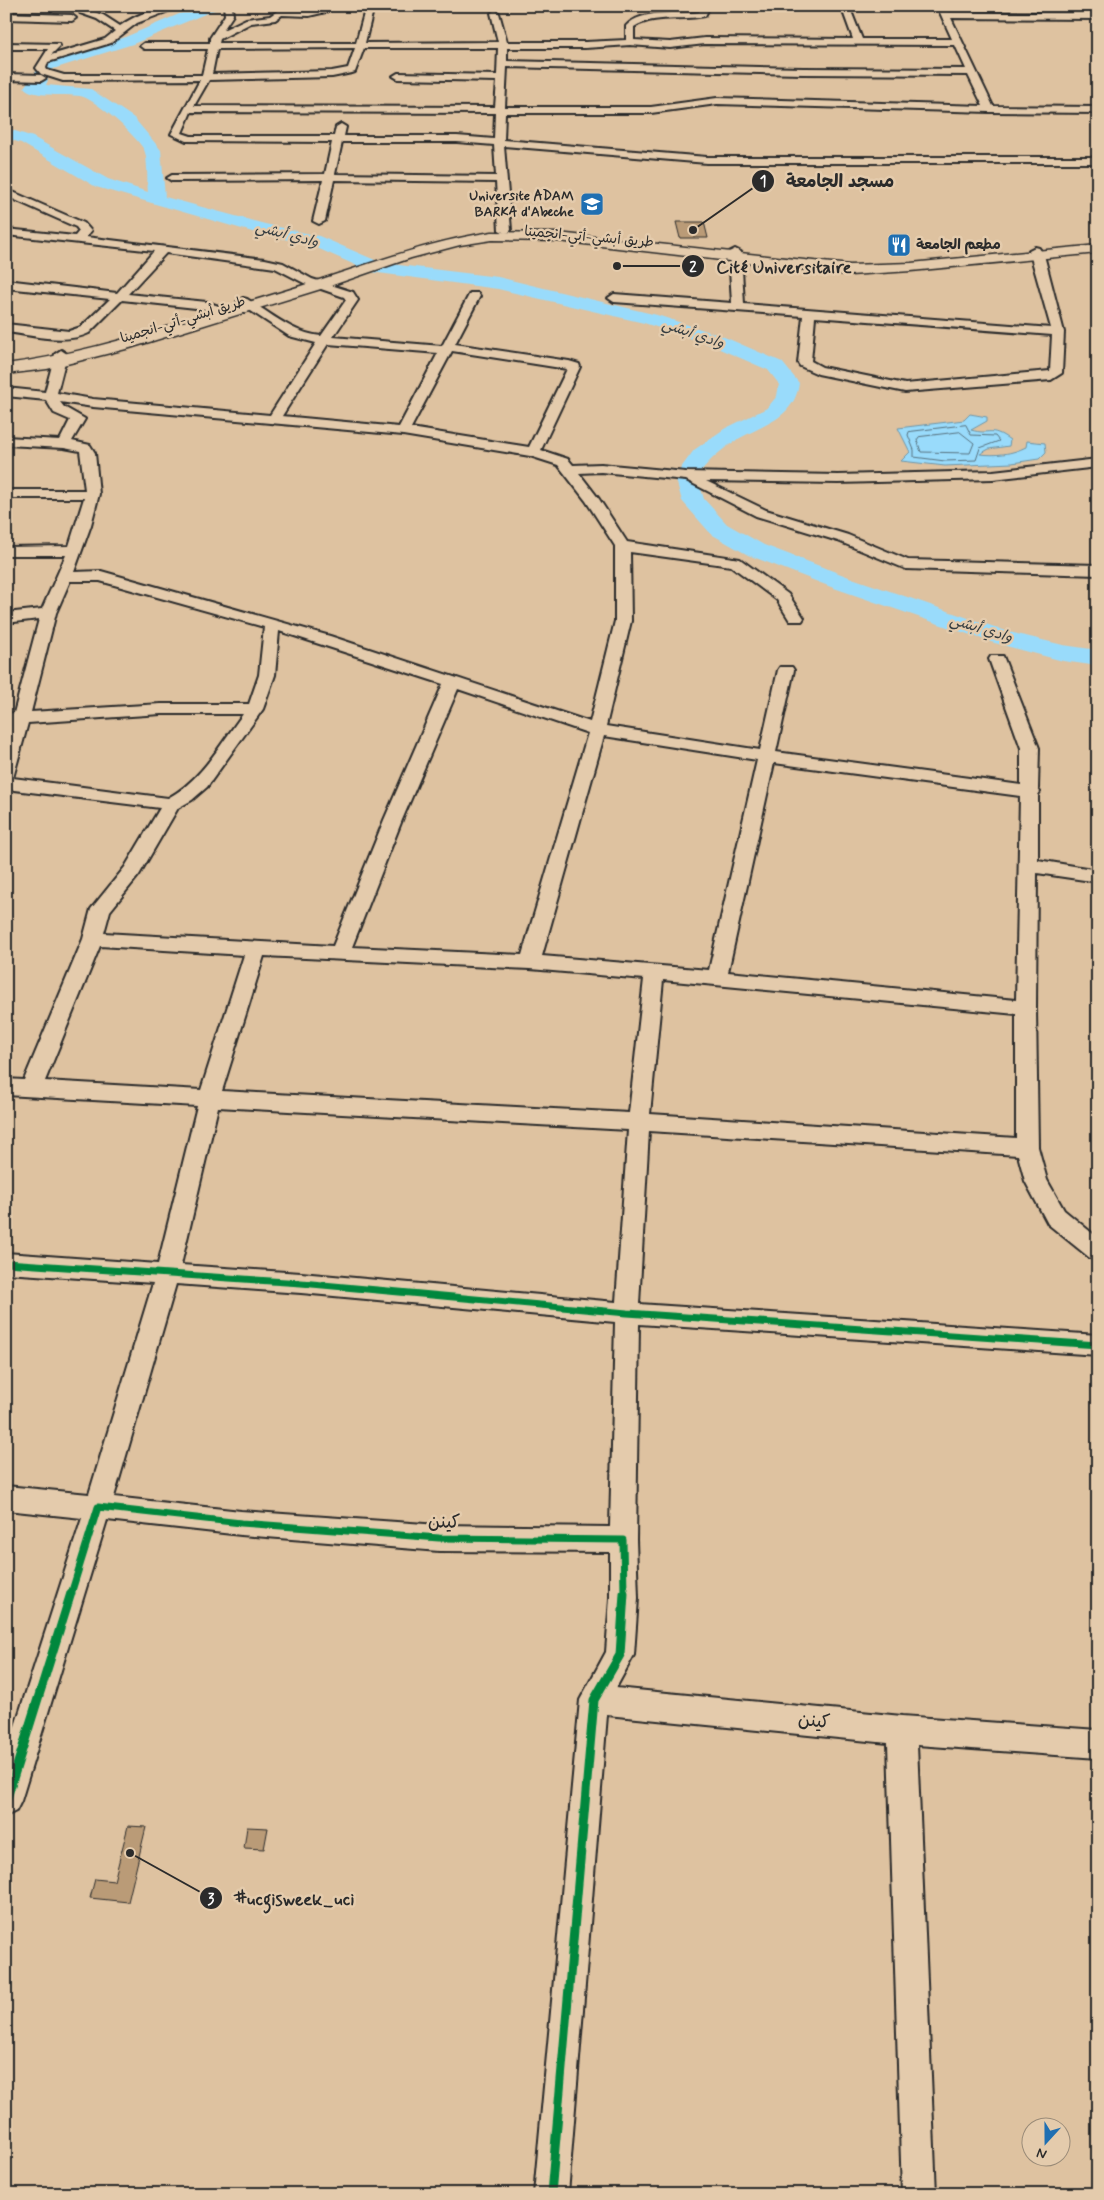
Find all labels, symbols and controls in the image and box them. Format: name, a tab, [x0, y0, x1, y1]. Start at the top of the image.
callout: مسجد الجامعة	[751, 164, 904, 197]
text: مسجد الجامعة	[786, 170, 894, 194]
text: 1	[760, 172, 766, 192]
place label: Universite ADAM BARKA d'Abeche	[469, 187, 574, 221]
school or university icon: Universite ADAM BARKA d'Abeche	[579, 191, 605, 217]
water label: وادي أبشي	[253, 217, 321, 255]
street label: طريق أبشي-أتي-انجمينا	[523, 222, 655, 255]
restaurant icon: مطعم الجامعة	[886, 232, 912, 258]
place label: مطعم الجامعة	[916, 236, 1001, 255]
callout: Cité Universitaire	[681, 250, 861, 283]
text: Cité Universitaire	[716, 256, 852, 280]
text: 2	[689, 258, 697, 278]
street label: طريق أبشي-أتي-انجمينا	[118, 292, 249, 350]
water label: وادي أبشي	[659, 314, 727, 356]
water label: وادي أبشي	[947, 610, 1015, 650]
street label: كينن	[427, 1509, 461, 1535]
street label: كينن	[797, 1707, 831, 1735]
callout: #ucgisweek_uci	[199, 1882, 365, 1915]
text: #ucgisweek_uci	[233, 1888, 354, 1914]
text: 3	[208, 1890, 215, 1910]
north arrow	[1022, 2118, 1072, 2168]
text: N	[1034, 2143, 1049, 2163]

